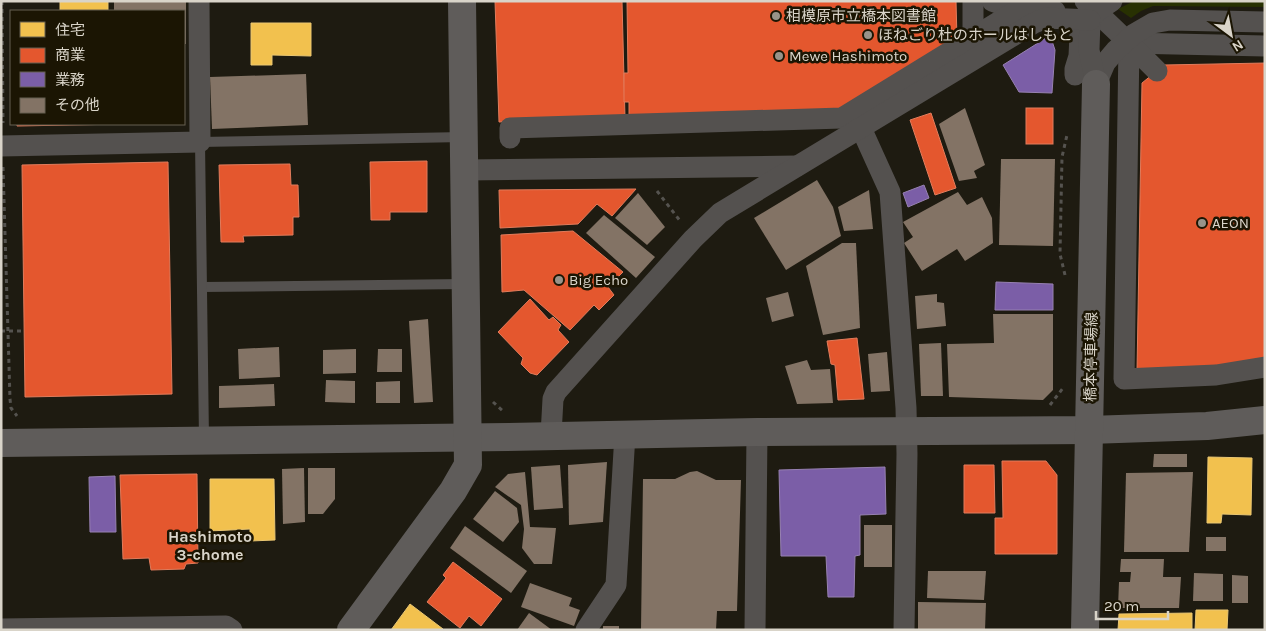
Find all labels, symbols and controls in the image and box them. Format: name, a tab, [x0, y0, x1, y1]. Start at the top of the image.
place label: 相模原市立橋本図書館	[786, 7, 936, 25]
legend	[10, 10, 185, 125]
marker: 相模原市立橋本図書館	[770, 10, 782, 22]
north arrow	[1206, 10, 1256, 60]
text: 住宅	[55, 21, 85, 39]
place label: ほねごり杜のホールはしもと	[878, 26, 1073, 44]
marker: ほねごり杜のホールはしもと	[862, 29, 874, 41]
text: N	[1229, 36, 1246, 55]
text: 商業	[55, 46, 85, 64]
place label: Mewe Hashimoto	[789, 47, 907, 65]
marker: Mewe Hashimoto	[773, 50, 785, 62]
text: 業務	[55, 71, 85, 89]
text: その他	[55, 96, 100, 114]
place label: AEON	[1212, 214, 1249, 232]
marker: AEON	[1196, 217, 1208, 229]
place label: Big Echo	[569, 271, 628, 289]
marker: Big Echo	[553, 274, 565, 286]
street label: 橋本停車場線	[1081, 312, 1101, 402]
district label: Hashimoto 3-chome	[168, 527, 252, 564]
scale bar	[1096, 588, 1168, 620]
text: 20 m	[1104, 597, 1139, 615]

